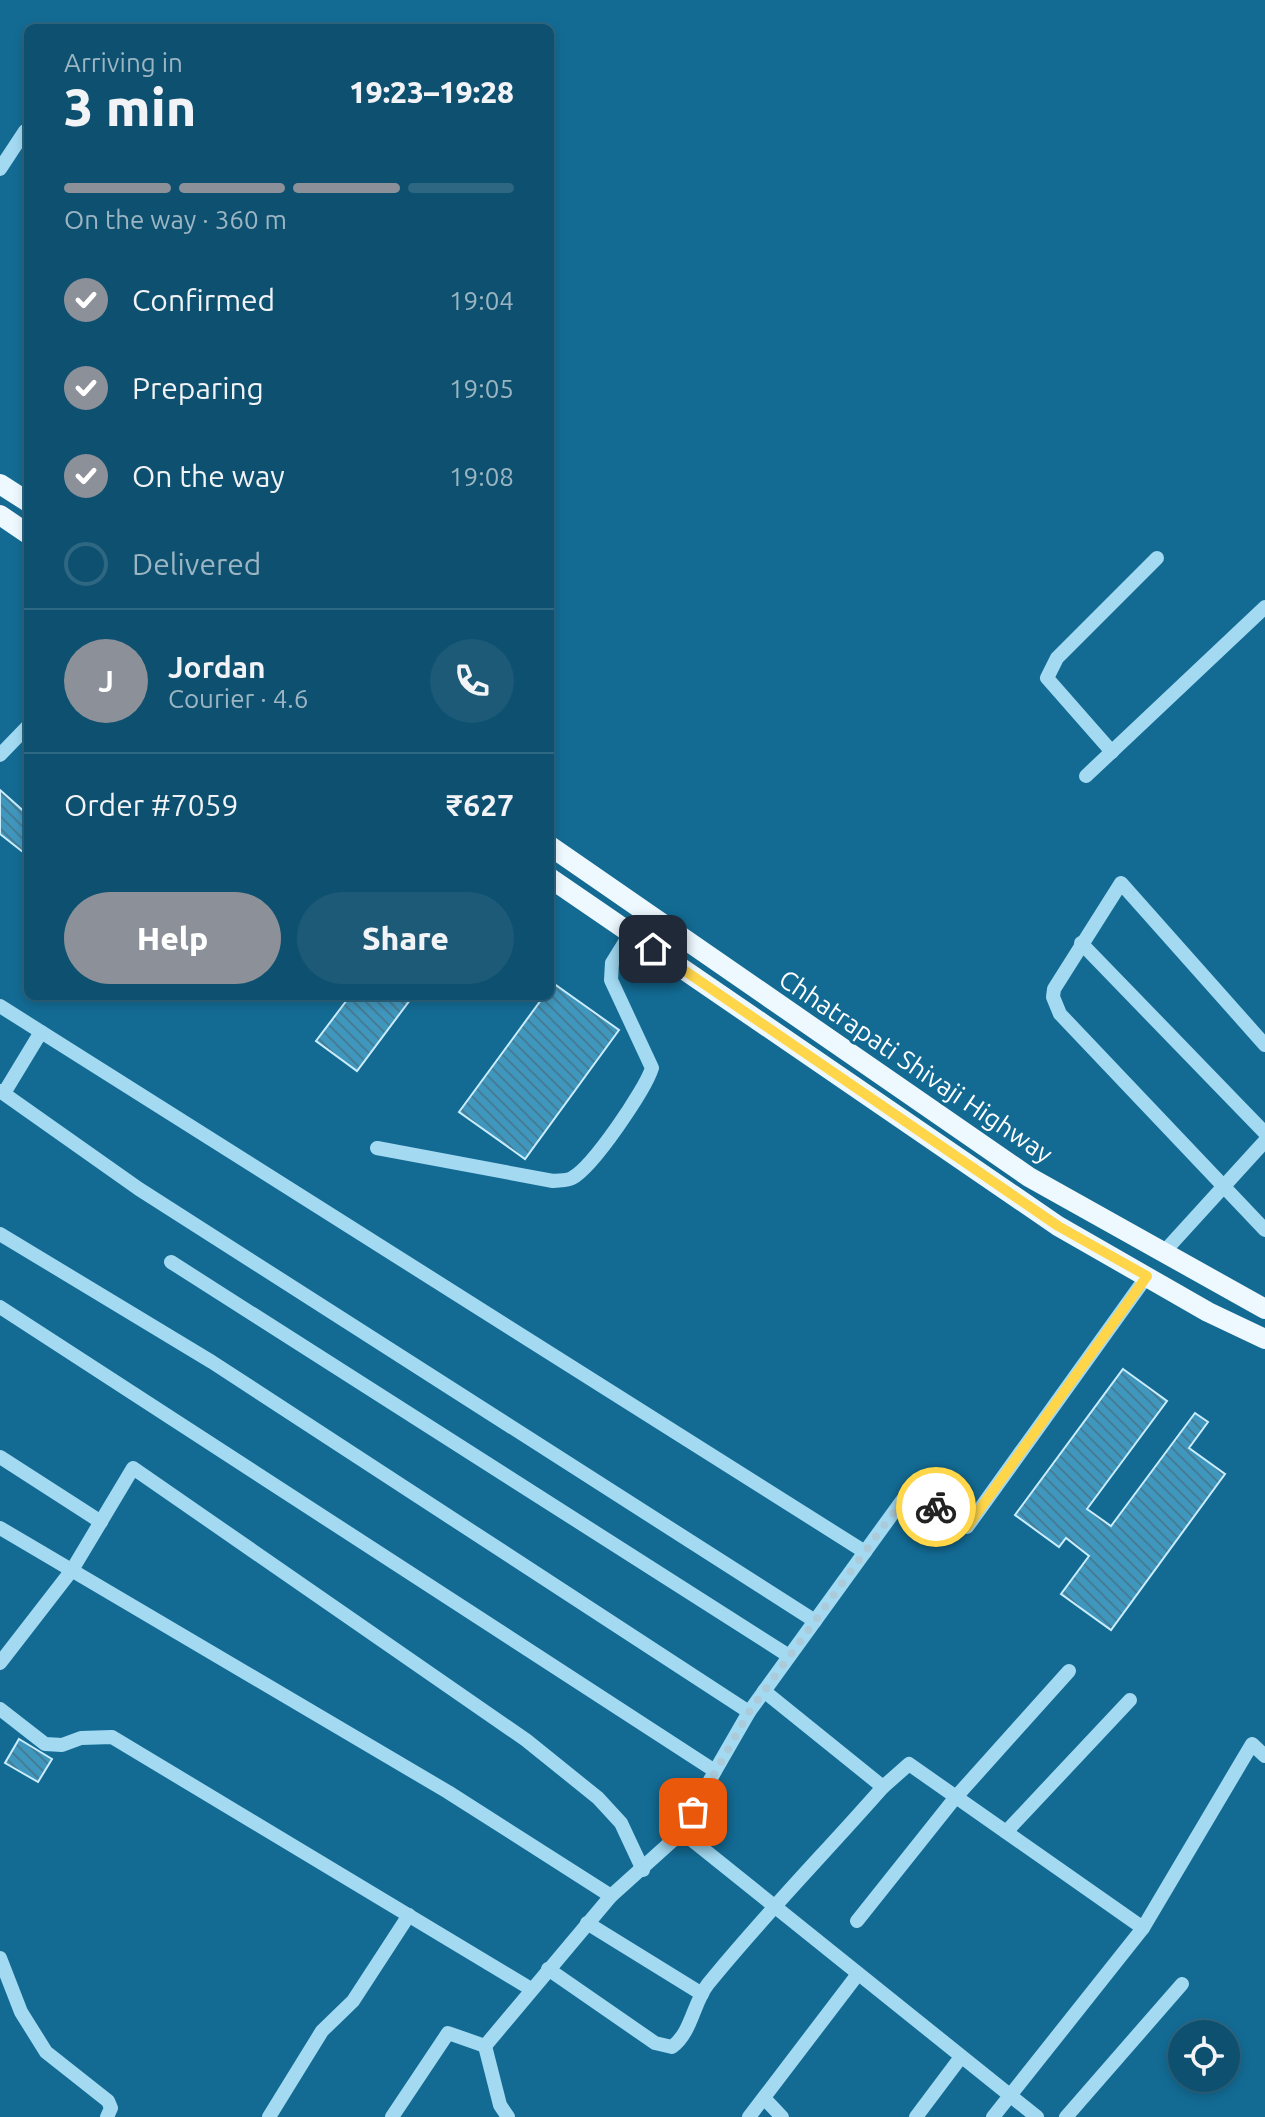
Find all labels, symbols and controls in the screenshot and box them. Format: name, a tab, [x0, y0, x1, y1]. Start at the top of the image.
text: Arriving in	[64, 48, 183, 77]
text: 19:23–19:28	[349, 75, 514, 109]
text: 3 min	[64, 78, 196, 136]
text: On the way · 360 m	[64, 205, 287, 234]
icon: check	[64, 278, 108, 322]
text: Confirmed	[132, 283, 275, 317]
text: 19:04	[449, 286, 514, 315]
icon: check	[64, 366, 108, 410]
text: Preparing	[132, 371, 264, 405]
text: 19:05	[449, 374, 514, 403]
icon: check	[64, 454, 108, 498]
text: On the way	[132, 459, 285, 493]
text: 19:08	[449, 462, 514, 491]
text: Delivered	[132, 547, 261, 581]
button: phone	[430, 639, 514, 723]
text: Jordan	[168, 650, 266, 684]
text: J	[98, 664, 114, 698]
text: Courier · 4.6	[168, 684, 308, 713]
text: Order #7059	[64, 788, 238, 822]
text: ₹627	[446, 788, 514, 822]
button: Help	[64, 892, 281, 984]
button: Share	[297, 892, 514, 984]
pin	[619, 915, 687, 983]
icon: home	[631, 927, 675, 971]
street label: Chhatrapati Shivaji Highway	[774, 964, 1058, 1168]
courier	[896, 1467, 976, 1547]
icon: bike	[914, 1485, 958, 1529]
pin	[659, 1778, 727, 1846]
icon: bag	[671, 1790, 715, 1834]
map controls	[1168, 2020, 1240, 2092]
button: locate	[1168, 2020, 1240, 2092]

